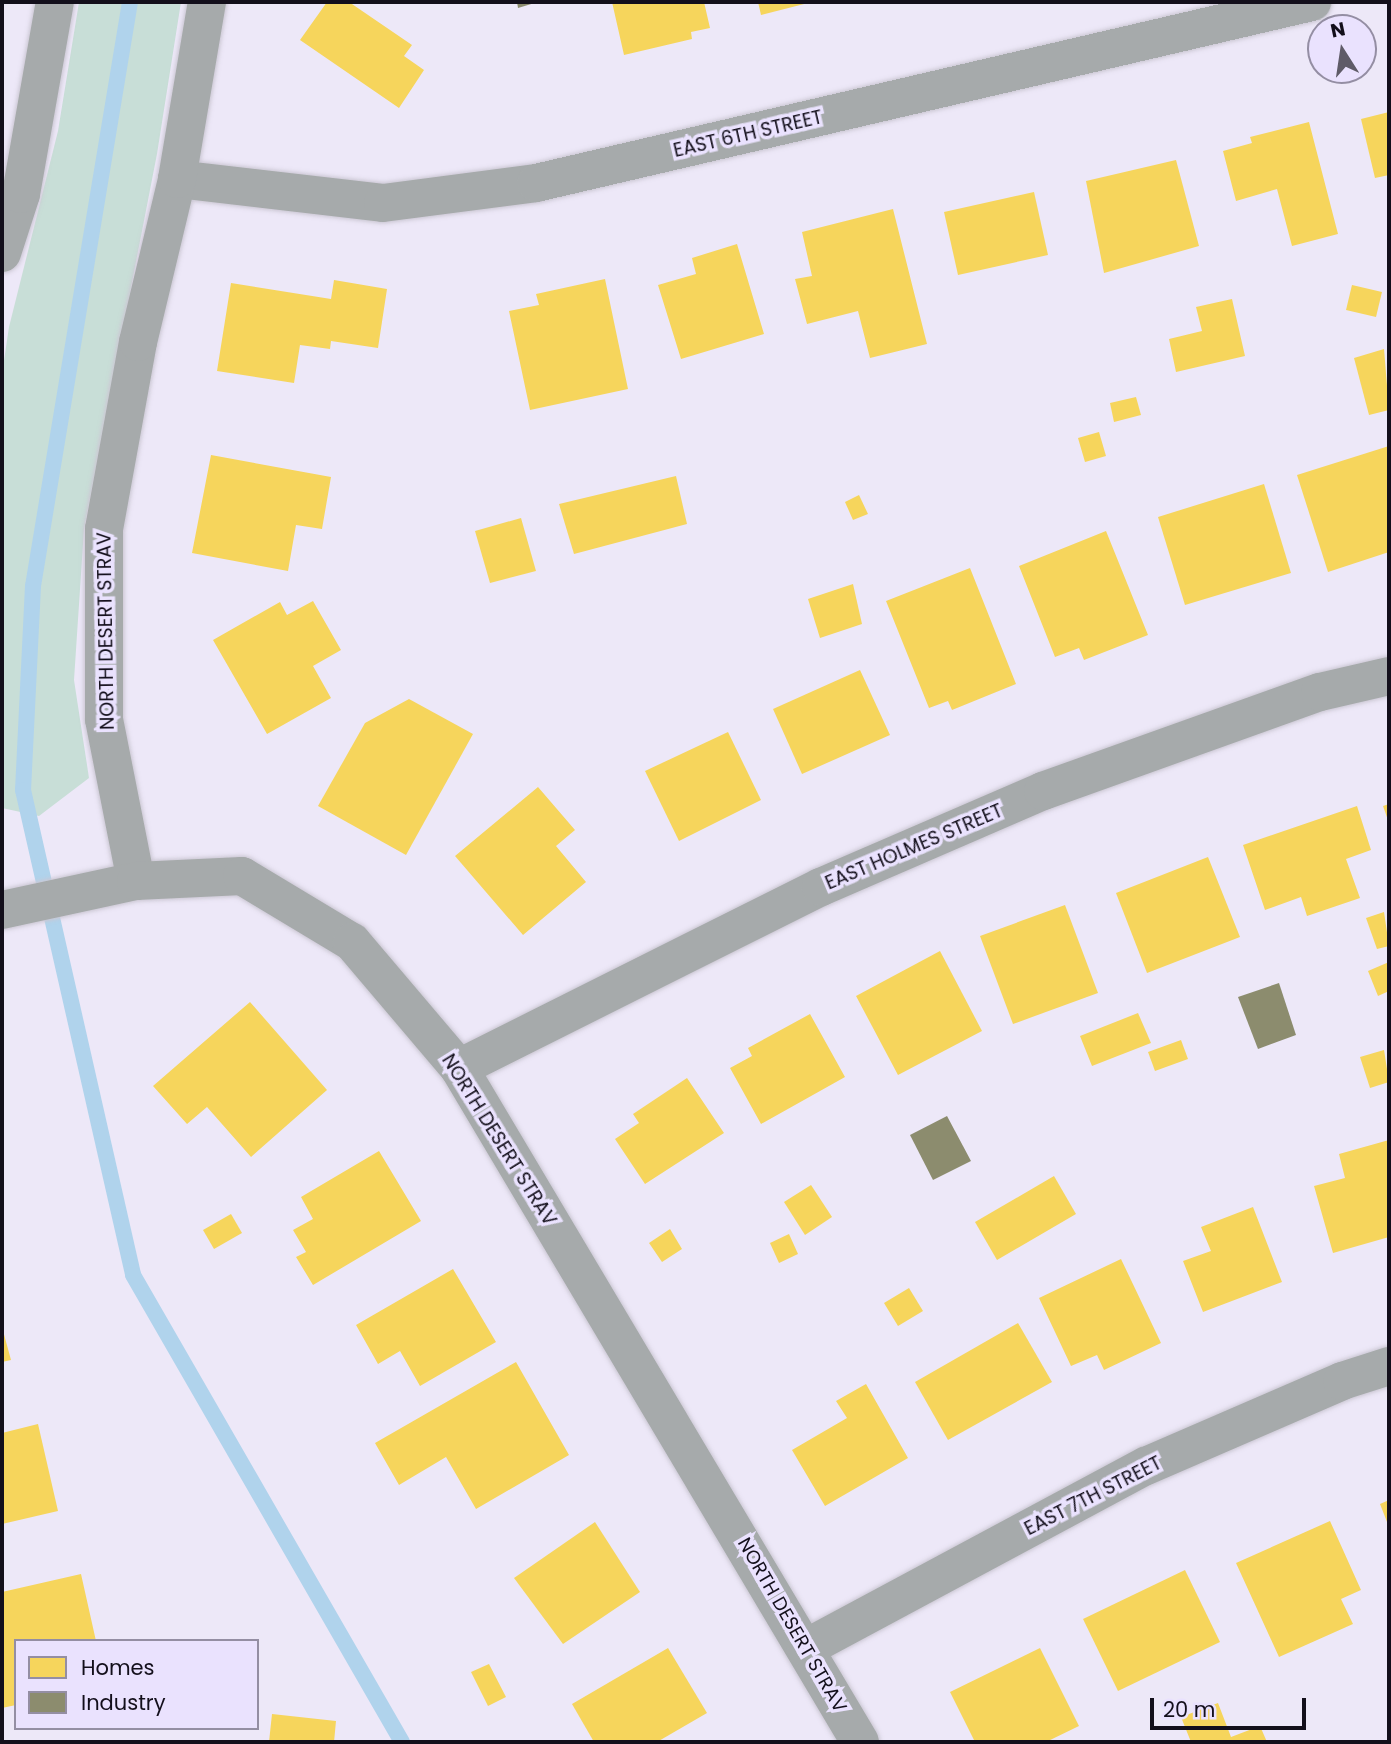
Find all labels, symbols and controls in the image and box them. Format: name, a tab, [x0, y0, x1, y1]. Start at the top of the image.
north arrow	[1307, 14, 1377, 84]
text: N	[1328, 15, 1348, 45]
street label: EAST 6TH STREET	[671, 106, 825, 162]
street label: NORTH DESERT STRAV	[93, 532, 119, 730]
street label: EAST HOLMES STREET	[822, 799, 1006, 895]
street label: NORTH DESERT STRAV	[437, 1050, 561, 1230]
street label: EAST 7TH STREET	[1021, 1452, 1165, 1540]
street label: NORTH DESERT STRAV	[733, 1534, 851, 1716]
legend	[14, 1639, 259, 1730]
text: Homes	[81, 1653, 155, 1682]
scale bar	[1153, 1684, 1309, 1728]
text: Industry	[81, 1688, 166, 1717]
text: 20 m	[1163, 1695, 1216, 1724]

